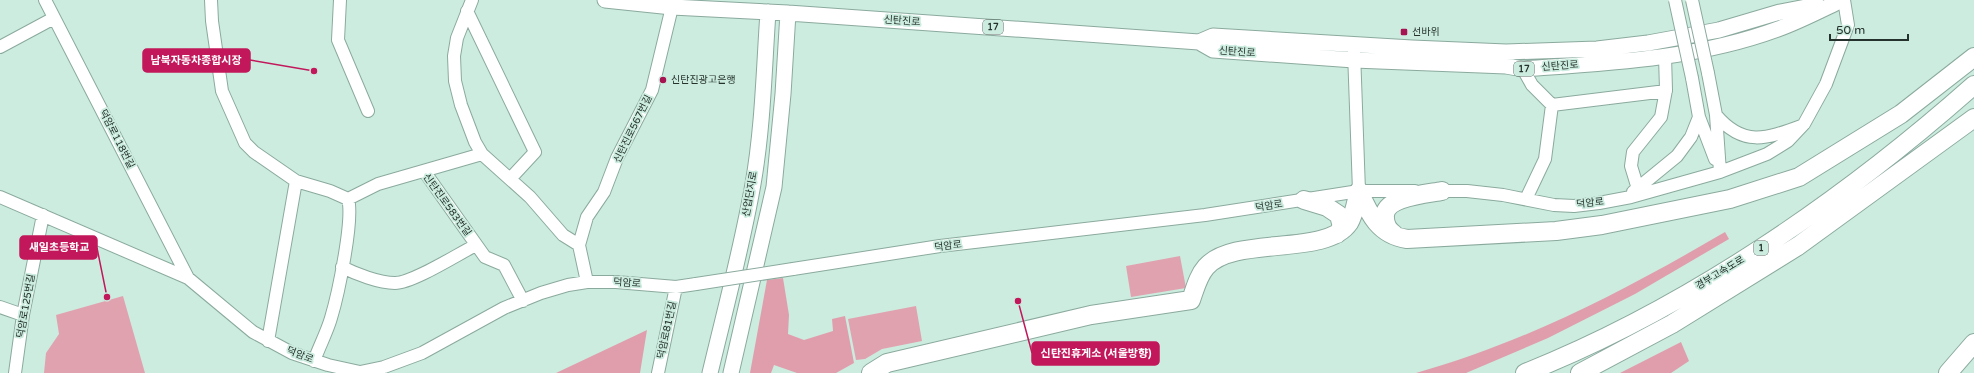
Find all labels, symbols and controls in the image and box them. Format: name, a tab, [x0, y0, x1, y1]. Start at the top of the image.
street label: 신탄진로	[883, 14, 921, 28]
scale bar	[1830, 16, 1908, 42]
road number: 17	[983, 20, 1003, 34]
text: 50 m	[1836, 23, 1865, 37]
place label: 선바위	[1412, 26, 1440, 38]
marker: 선바위	[1399, 27, 1409, 37]
street label: 신탄진로	[1218, 45, 1256, 59]
callout: 남북자동차종합시장	[143, 49, 250, 72]
text: 남북자동차종합시장	[150, 54, 242, 67]
street label: 신탄진로	[1541, 59, 1579, 73]
road number: 17	[1514, 62, 1534, 76]
place label: 신탄진광고은행	[671, 74, 735, 86]
marker: 신탄진광고은행	[658, 75, 668, 85]
street label: 신탄진로567번길	[611, 93, 655, 165]
street label: 덕암로118번길	[97, 107, 137, 171]
street label: 산업단지로	[740, 170, 760, 218]
street label: 신탄진로583번길	[420, 172, 474, 238]
street label: 덕암로	[1576, 196, 1604, 210]
street label: 덕암로	[1254, 198, 1284, 214]
callout: 새일초등학교	[20, 236, 97, 259]
street label: 덕암로	[934, 238, 962, 254]
text: 새일초등학교	[29, 241, 89, 254]
road number: 1	[1754, 241, 1768, 255]
street label: 경부고속도로	[1693, 254, 1747, 292]
street label: 덕암로125번길	[14, 273, 38, 339]
street label: 덕암로	[613, 276, 641, 290]
street label: 덕암로81번길	[655, 300, 679, 360]
callout: 신탄진휴게소 (서울방향)	[1032, 342, 1159, 365]
street label: 덕암로	[285, 344, 315, 366]
text: 신탄진휴게소 (서울방향)	[1041, 347, 1152, 360]

